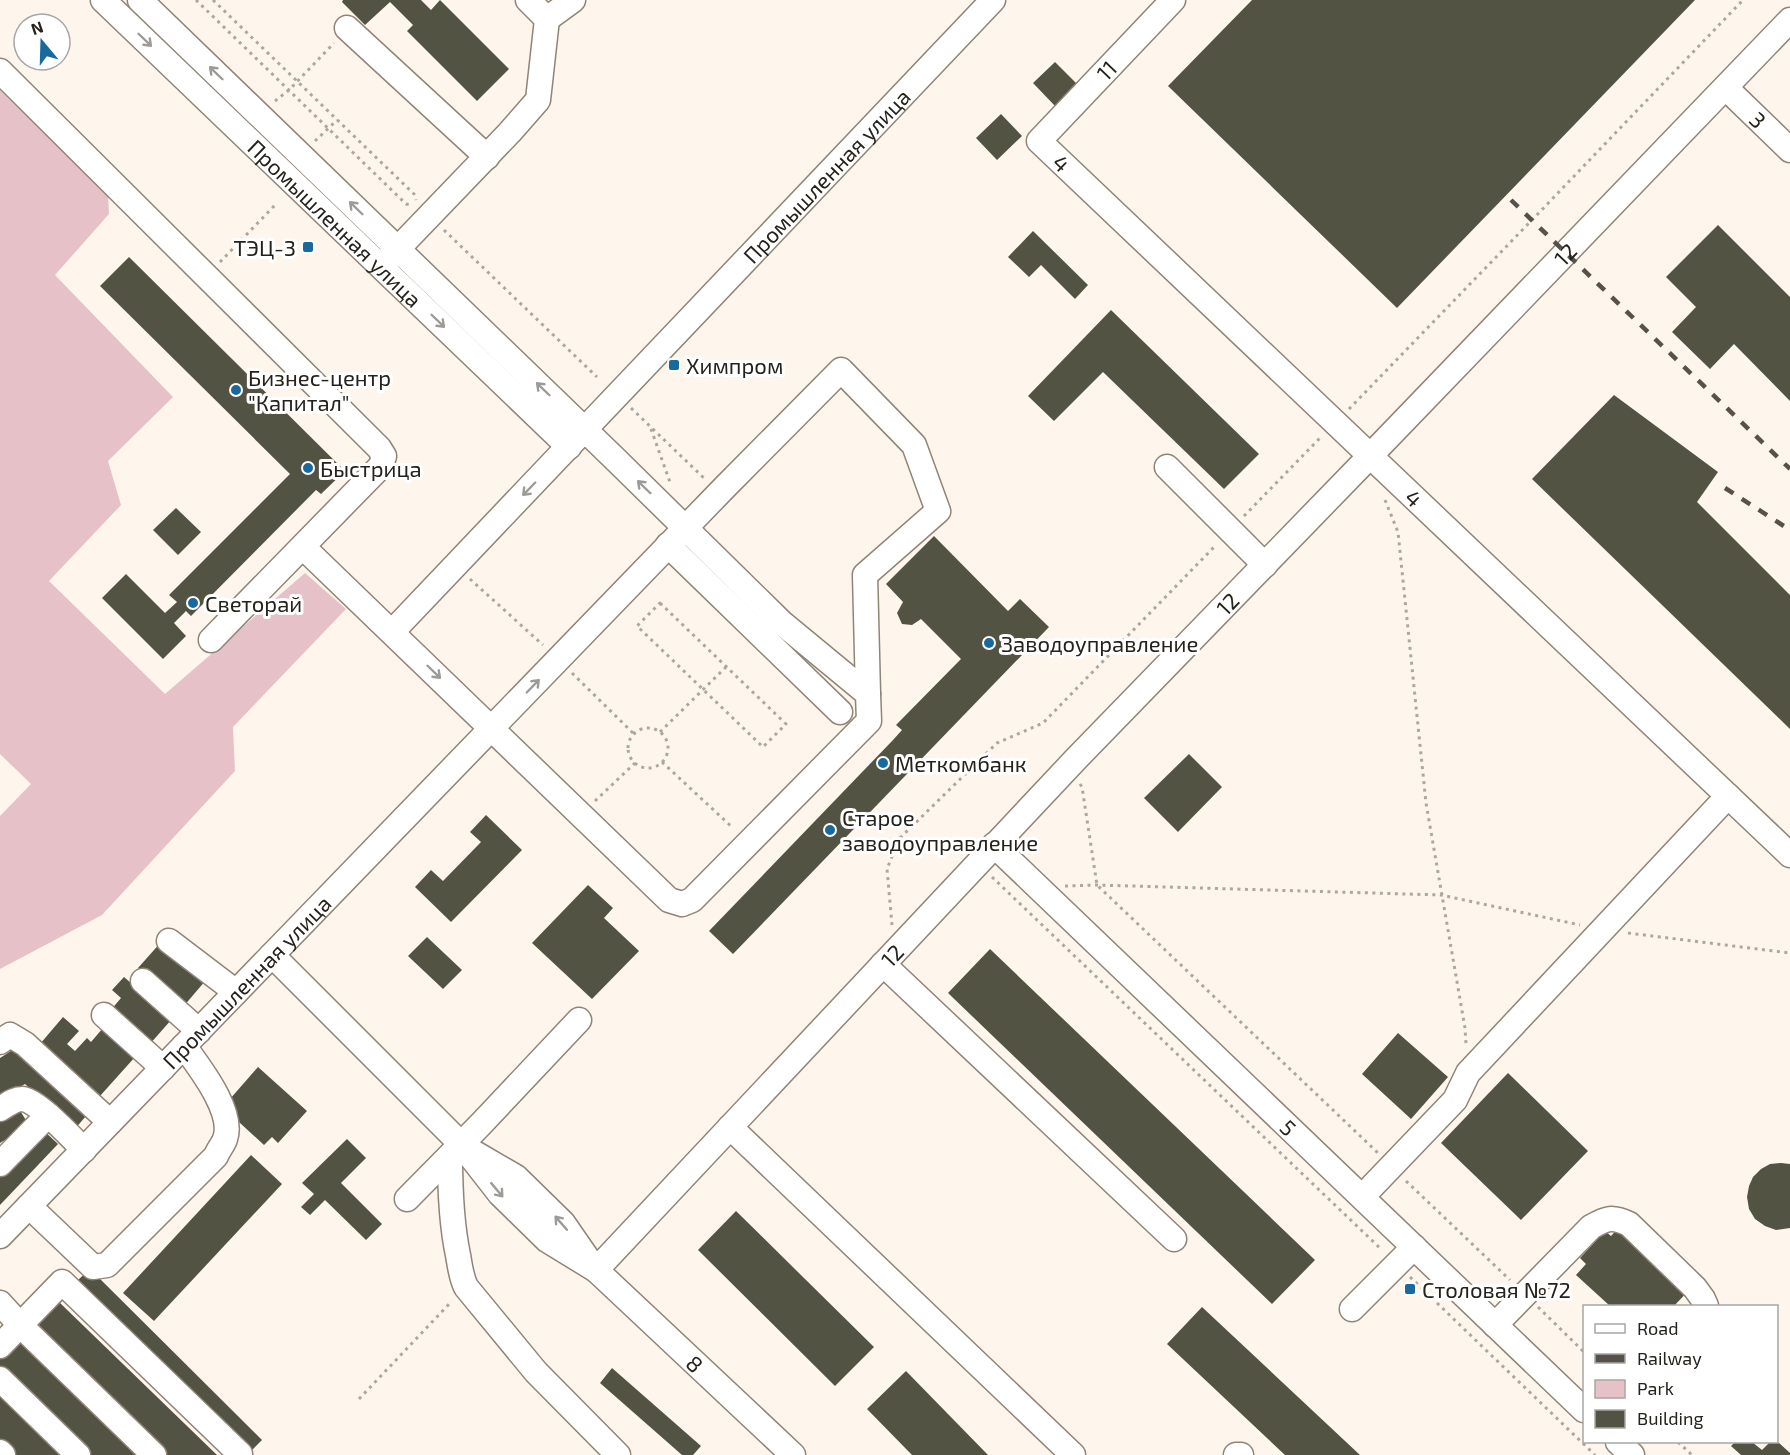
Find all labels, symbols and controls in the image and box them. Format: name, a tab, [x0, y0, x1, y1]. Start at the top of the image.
north arrow	[12, 12, 72, 72]
text: N	[28, 16, 46, 38]
one-way arrow	[137, 33, 152, 47]
street label: 11	[1091, 55, 1121, 85]
one-way arrow	[208, 66, 223, 80]
street label: Промышленная улица	[737, 83, 915, 268]
street label: 3	[1745, 106, 1772, 133]
street label: Промышленная улица	[243, 134, 428, 312]
street label: 4	[1048, 149, 1076, 177]
one-way arrow	[349, 202, 364, 216]
place label: ТЭЦ-3	[233, 234, 296, 260]
street label: 12	[1548, 237, 1581, 270]
marker: ТЭЦ-3	[301, 240, 315, 254]
one-way arrow	[430, 313, 445, 328]
place label: Химпром	[686, 352, 783, 378]
marker: Химпром	[667, 358, 681, 372]
place label: Бизнес-центр "Капитал"	[248, 364, 391, 415]
one-way arrow	[536, 382, 551, 397]
marker: Бизнес-центр "Капитал"	[229, 383, 243, 397]
place label: Быстрица	[320, 455, 422, 481]
marker: Быстрица	[301, 461, 315, 475]
one-way arrow	[636, 479, 651, 494]
one-way arrow	[522, 482, 536, 497]
street label: 4	[1400, 483, 1428, 512]
street label: 12	[1210, 587, 1244, 620]
place label: Светорай	[205, 590, 302, 616]
marker: Светорай	[186, 596, 200, 610]
place label: Заводоуправление	[1001, 630, 1198, 657]
marker: Заводоуправление	[982, 636, 996, 650]
one-way arrow	[427, 665, 442, 680]
one-way arrow	[525, 678, 540, 693]
place label: Меткомбанк	[895, 750, 1027, 776]
marker: Меткомбанк	[876, 756, 890, 770]
place label: Старое заводоуправление	[842, 804, 1038, 856]
marker: Старое заводоуправление	[823, 823, 837, 837]
street label: Промышленная улица	[157, 890, 336, 1074]
street label: 12	[875, 939, 908, 972]
street label: 5	[1275, 1114, 1302, 1141]
one-way arrow	[490, 1182, 504, 1197]
one-way arrow	[555, 1215, 568, 1231]
place label: Столовая №72	[1422, 1276, 1571, 1302]
marker: Столовая №72	[1403, 1282, 1417, 1296]
legend	[1583, 1305, 1778, 1443]
text: Road	[1637, 1317, 1678, 1339]
text: Railway	[1637, 1347, 1702, 1369]
street label: 8	[681, 1349, 709, 1377]
text: Park	[1637, 1377, 1674, 1399]
text: Building	[1637, 1407, 1704, 1429]

